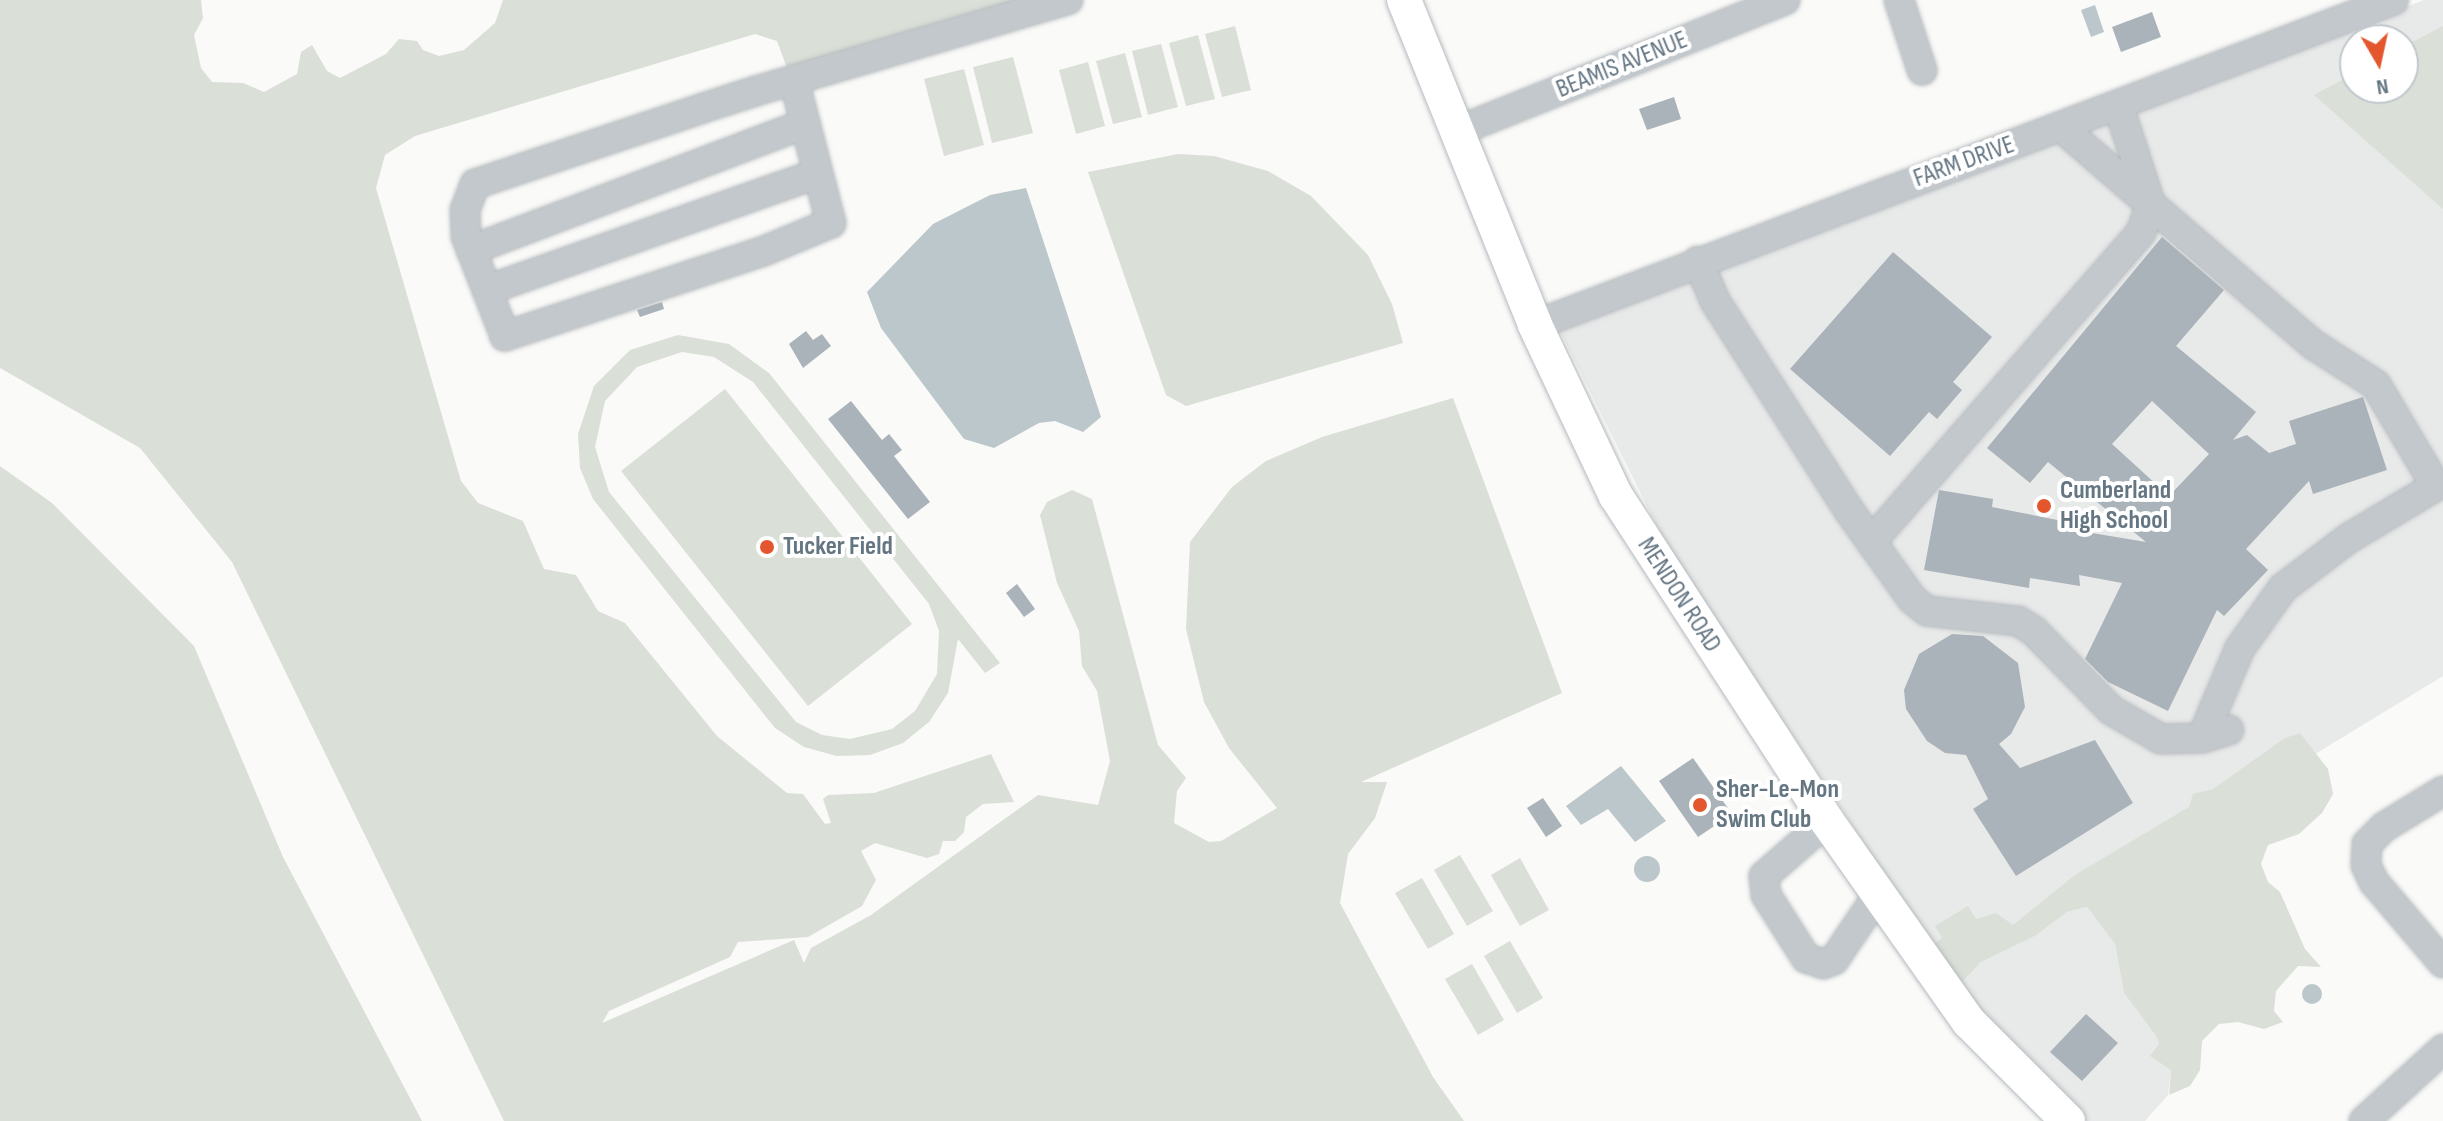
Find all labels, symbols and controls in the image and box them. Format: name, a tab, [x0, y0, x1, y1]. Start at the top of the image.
north arrow	[2339, 24, 2419, 104]
street label: BEAMIS AVENUE	[1552, 25, 1692, 105]
text: N	[2375, 72, 2390, 100]
street label: FARM DRIVE	[1909, 129, 2019, 195]
place label: Cumberland High School	[2060, 475, 2171, 536]
marker: Cumberland High School	[2035, 497, 2053, 515]
place label: Tucker Field	[783, 531, 893, 563]
street label: MENDON ROAD	[1630, 532, 1728, 658]
marker: Tucker Field	[758, 538, 776, 556]
place label: Sher-Le-Mon Swim Club	[1716, 774, 1839, 836]
marker: Sher-Le-Mon Swim Club	[1691, 796, 1709, 814]

